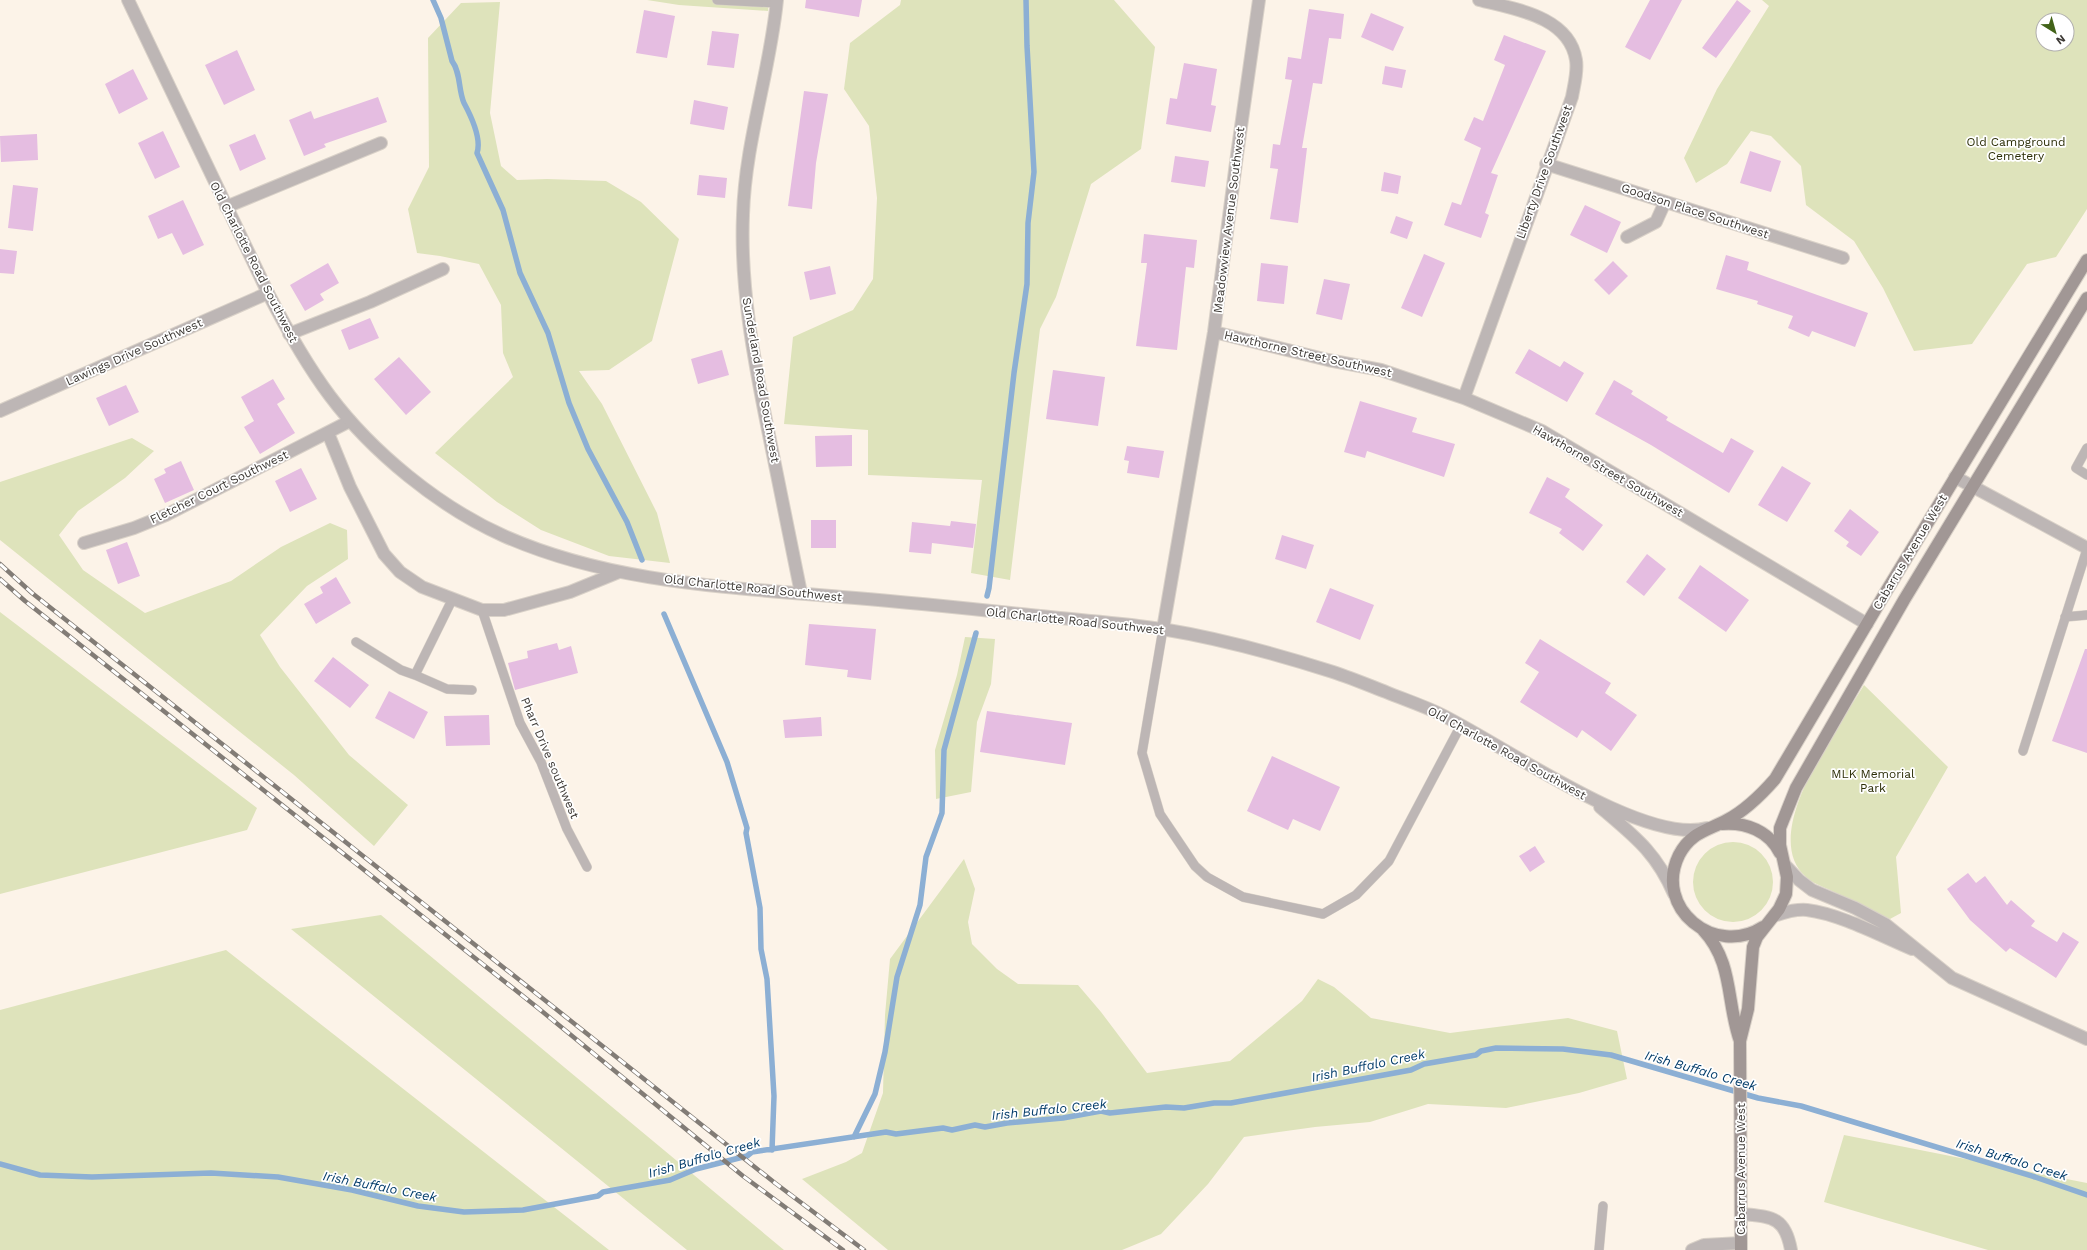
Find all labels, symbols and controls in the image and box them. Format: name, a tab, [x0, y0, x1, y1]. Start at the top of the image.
north arrow	[2035, 12, 2075, 52]
text: N	[2054, 32, 2068, 47]
street label: Liberty Drive Southwest	[1513, 103, 1575, 241]
street label: Meadowview Avenue Southwest	[1211, 126, 1247, 314]
park label: Old Campground Cemetery	[1967, 135, 2065, 163]
street label: Old Charlotte Road Southwest	[207, 179, 301, 345]
street label: Goodson Place Southwest	[1620, 181, 1770, 241]
street label: Sunderland Road Southwest	[740, 296, 782, 464]
street label: Lawings Drive Southwest	[64, 316, 204, 388]
street label: Hawthorne Street Southwest	[1223, 328, 1393, 380]
street label: Hawthorne Street Southwest	[1530, 422, 1686, 520]
street label: Fletcher Court Southwest	[148, 447, 290, 527]
street label: Cabarrus Avenue West	[1870, 492, 1950, 612]
street label: Old Charlotte Road Southwest	[663, 572, 843, 604]
street label: Old Charlotte Road Southwest	[985, 605, 1165, 637]
street label: Pharr Drive southwest	[518, 695, 582, 821]
street label: Old Charlotte Road Southwest	[1425, 704, 1589, 802]
park label: MLK Memorial Park	[1831, 767, 1915, 795]
water label: Irish Buffalo Creek	[1310, 1046, 1427, 1085]
water label: Irish Buffalo Creek	[1643, 1047, 1759, 1094]
water label: Irish Buffalo Creek	[991, 1096, 1108, 1123]
street label: Cabarrus Avenue West	[1734, 1103, 1748, 1235]
water label: Irish Buffalo Creek	[647, 1134, 763, 1181]
water label: Irish Buffalo Creek	[1954, 1135, 2070, 1184]
water label: Irish Buffalo Creek	[322, 1168, 439, 1205]

